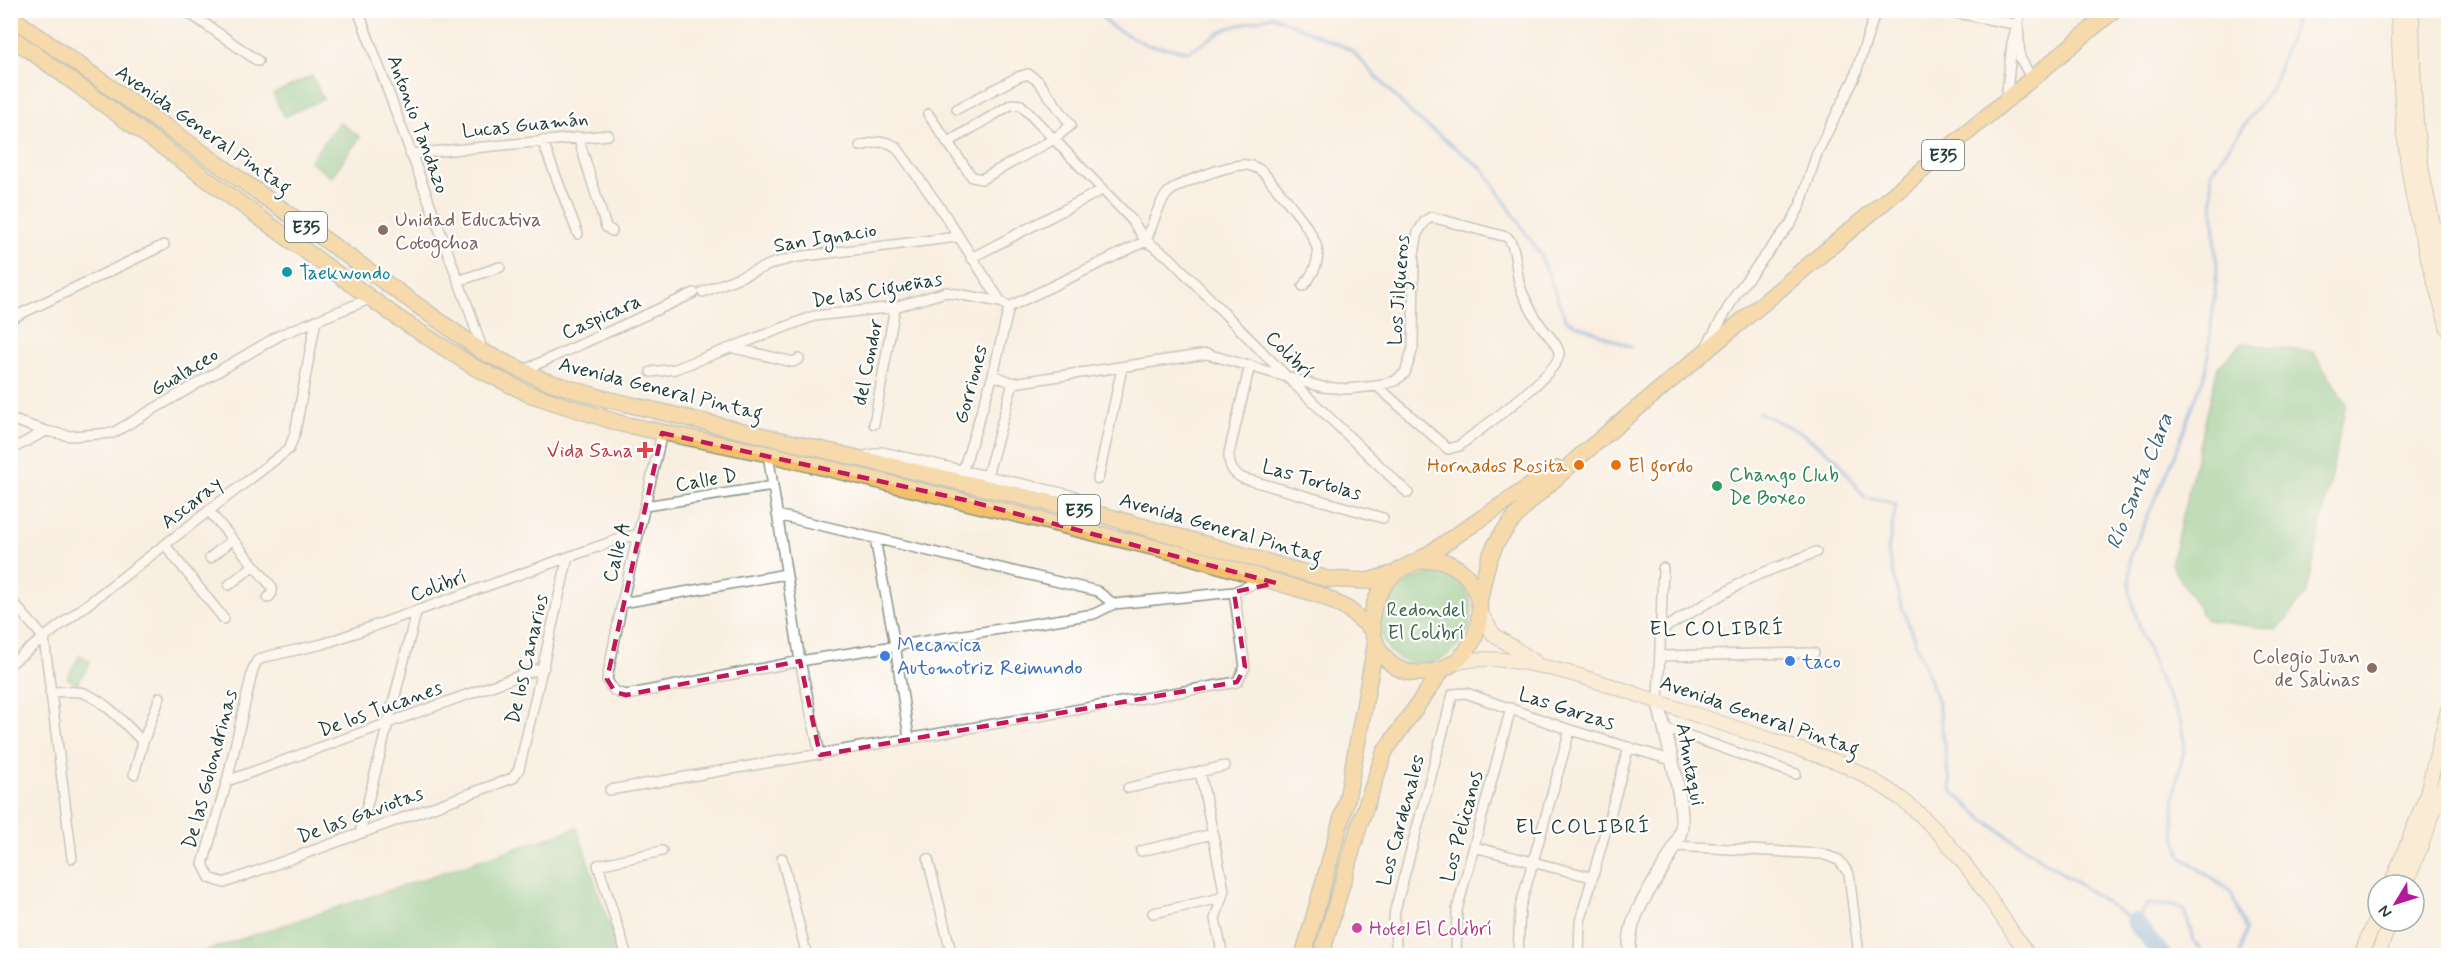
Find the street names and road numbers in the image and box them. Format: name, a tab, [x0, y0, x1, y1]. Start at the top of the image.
street label: Antonio Tandazo	[380, 52, 455, 197]
street label: Avenida General Pintag	[109, 59, 297, 203]
street label: Lucas Guamán	[461, 105, 589, 146]
road number: E35	[1922, 140, 1964, 170]
road number: E35	[285, 212, 327, 242]
street label: San Ignacio	[772, 217, 879, 261]
street label: Los Jilgueros	[1382, 234, 1419, 346]
street label: De las Cigueñas	[810, 266, 945, 317]
street label: Caspicara	[558, 288, 646, 347]
street label: del Condor	[847, 316, 890, 408]
street label: Colibrí	[1259, 325, 1319, 385]
street label: Gualaceo	[146, 341, 224, 403]
street label: Gorriones	[948, 342, 995, 427]
street label: Avenida General Pintag	[555, 351, 765, 430]
street label: Las Tortolas	[1259, 453, 1365, 508]
street label: Calle D	[673, 462, 739, 499]
street label: Ascaray	[156, 471, 228, 536]
street label: Avenida General Pintag	[1116, 487, 1325, 572]
road number: E35	[1058, 495, 1100, 525]
street label: Calle A	[597, 519, 638, 585]
street label: Colibrí	[407, 564, 470, 609]
street label: De los Canarios	[499, 592, 556, 727]
street label: Avenida General Pintag	[1656, 670, 1863, 765]
street label: De los Tucanes	[315, 674, 446, 744]
street label: Las Garzas	[1515, 681, 1618, 738]
street label: De las Golondrinas	[176, 687, 245, 852]
street label: Atuntaqui	[1668, 721, 1711, 808]
street label: Los Cardenales	[1371, 752, 1432, 889]
street label: Los Pelicanos	[1435, 768, 1490, 885]
street label: De las Gaviotas	[294, 780, 427, 851]

